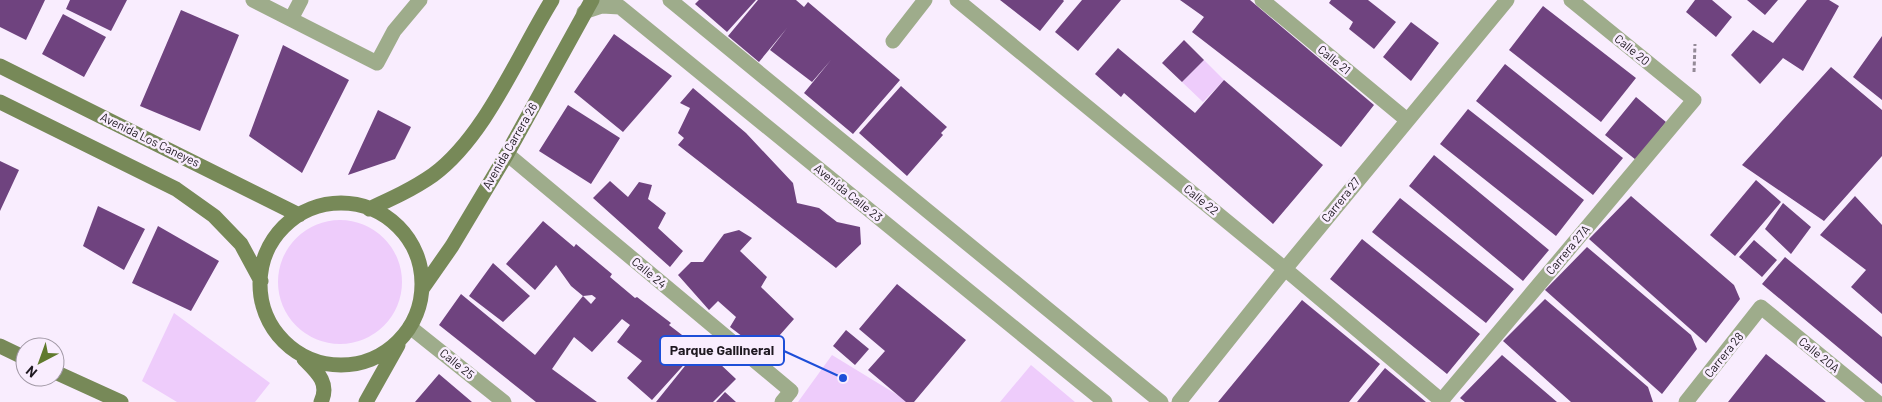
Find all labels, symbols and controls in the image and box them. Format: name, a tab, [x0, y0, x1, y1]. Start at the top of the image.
street label: Calle 20	[1612, 31, 1653, 68]
street label: Calle 21	[1315, 42, 1354, 77]
street label: Avenida Carrera 26	[479, 100, 540, 191]
street label: Avenida Los Caneyes	[99, 109, 202, 169]
street label: Avenida Calle 23	[812, 160, 886, 224]
street label: Carrera 27	[1318, 174, 1363, 225]
street label: Calle 22	[1181, 181, 1222, 217]
street label: Carrera 27A	[1542, 222, 1592, 277]
street label: Calle 24	[630, 254, 670, 291]
street label: Carrera 28	[1701, 329, 1746, 380]
street label: Calle 20A	[1797, 334, 1843, 375]
callout: Parque Gallineral	[660, 336, 784, 365]
north arrow	[15, 337, 65, 387]
text: Parque Gallineral	[670, 341, 774, 358]
street label: Calle 25	[438, 345, 478, 381]
text: N	[22, 363, 40, 382]

